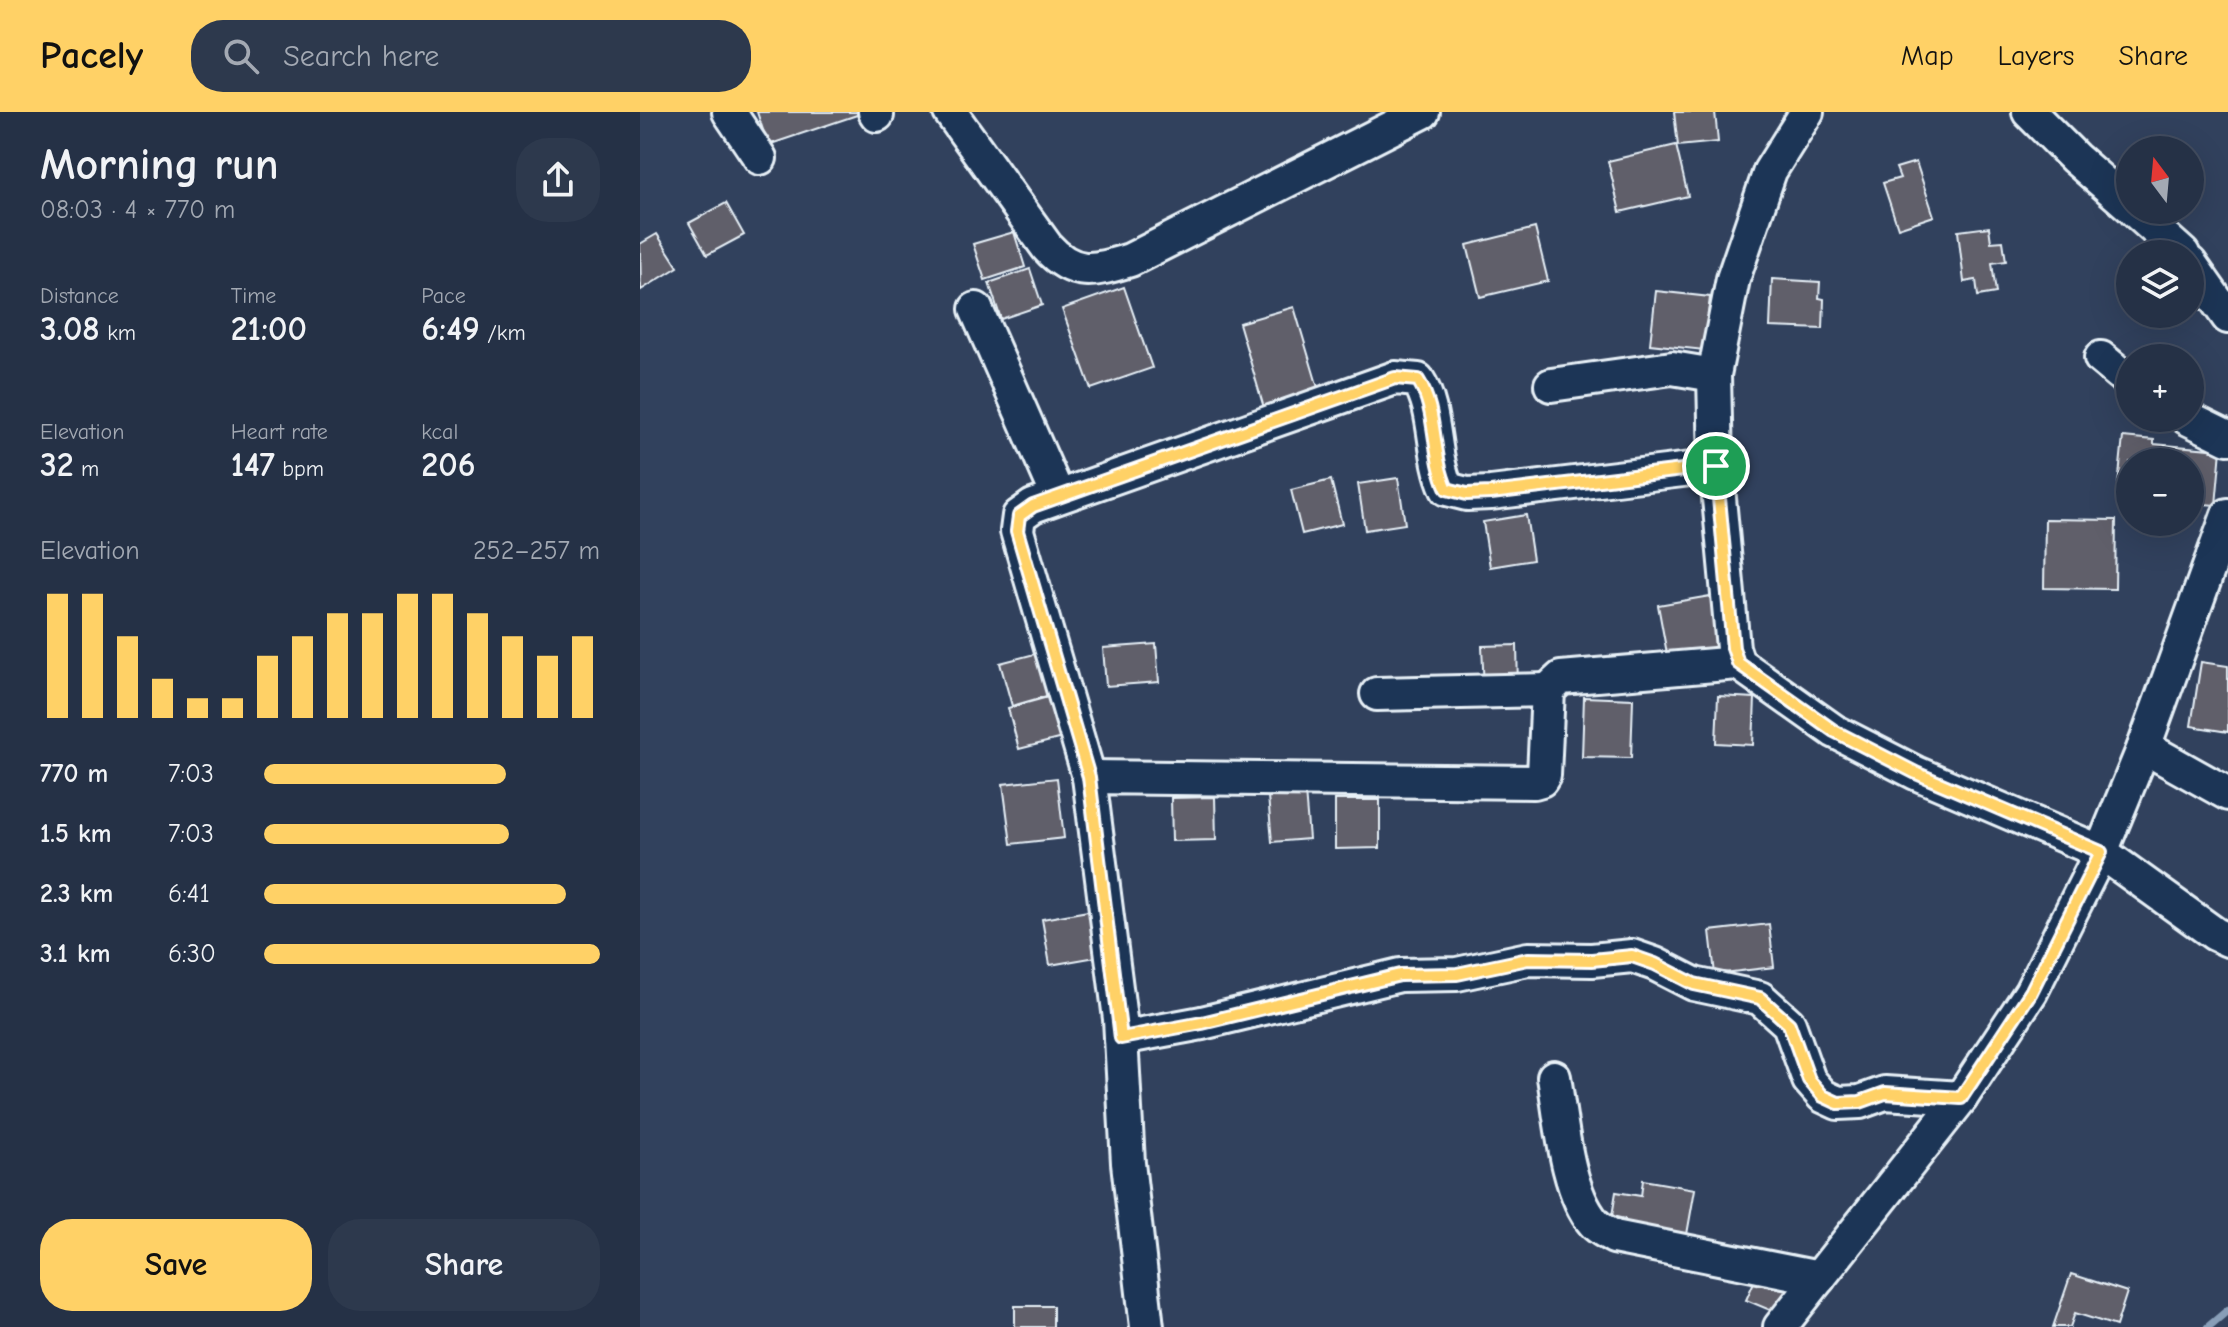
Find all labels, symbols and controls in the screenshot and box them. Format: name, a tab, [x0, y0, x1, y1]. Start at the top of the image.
search box	[191, 20, 751, 92]
text: Pacely	[40, 34, 143, 78]
icon: search	[219, 34, 263, 78]
text: Search here	[283, 39, 439, 74]
text: Map	[1901, 40, 1954, 72]
text: Layers	[1998, 40, 2074, 72]
text: Share	[2118, 40, 2188, 72]
north arrow	[2116, 136, 2204, 224]
map controls	[2116, 136, 2204, 536]
button: share	[516, 138, 600, 222]
text: Morning run	[40, 139, 279, 190]
text: 08:03 · 4 × 770 m	[40, 195, 235, 225]
button: layers	[2116, 240, 2204, 328]
text: Distance	[40, 283, 119, 309]
text: Time	[231, 283, 276, 309]
text: Pace	[421, 283, 466, 309]
text: 3.08	[40, 309, 100, 349]
text: 21:00	[231, 309, 307, 349]
text: 6:49	[421, 309, 480, 349]
text: km	[100, 320, 136, 346]
text: /km	[480, 320, 526, 346]
button: +	[2116, 344, 2204, 432]
text: Elevation	[40, 419, 124, 445]
text: Heart rate	[231, 419, 328, 445]
text: kcal	[421, 419, 458, 445]
pin	[1682, 432, 1750, 500]
icon: arrive	[1694, 444, 1738, 488]
text: 32	[40, 445, 74, 485]
text: 147	[231, 445, 275, 485]
text: 206	[421, 445, 476, 485]
button: −	[2116, 448, 2204, 536]
text: m	[74, 456, 99, 482]
text: bpm	[275, 456, 324, 482]
text: Elevation	[40, 536, 140, 566]
text: 252–257 m	[473, 536, 600, 566]
text: 770 m	[40, 759, 108, 789]
text: 7:03	[168, 759, 214, 789]
text: 1.5 km	[40, 819, 111, 849]
text: 7:03	[168, 819, 214, 849]
text: 2.3 km	[40, 879, 113, 909]
text: 6:41	[168, 879, 210, 909]
text: 3.1 km	[40, 939, 110, 969]
text: 6:30	[168, 939, 216, 969]
button: Save	[40, 1219, 312, 1311]
button: Share	[328, 1219, 600, 1311]

